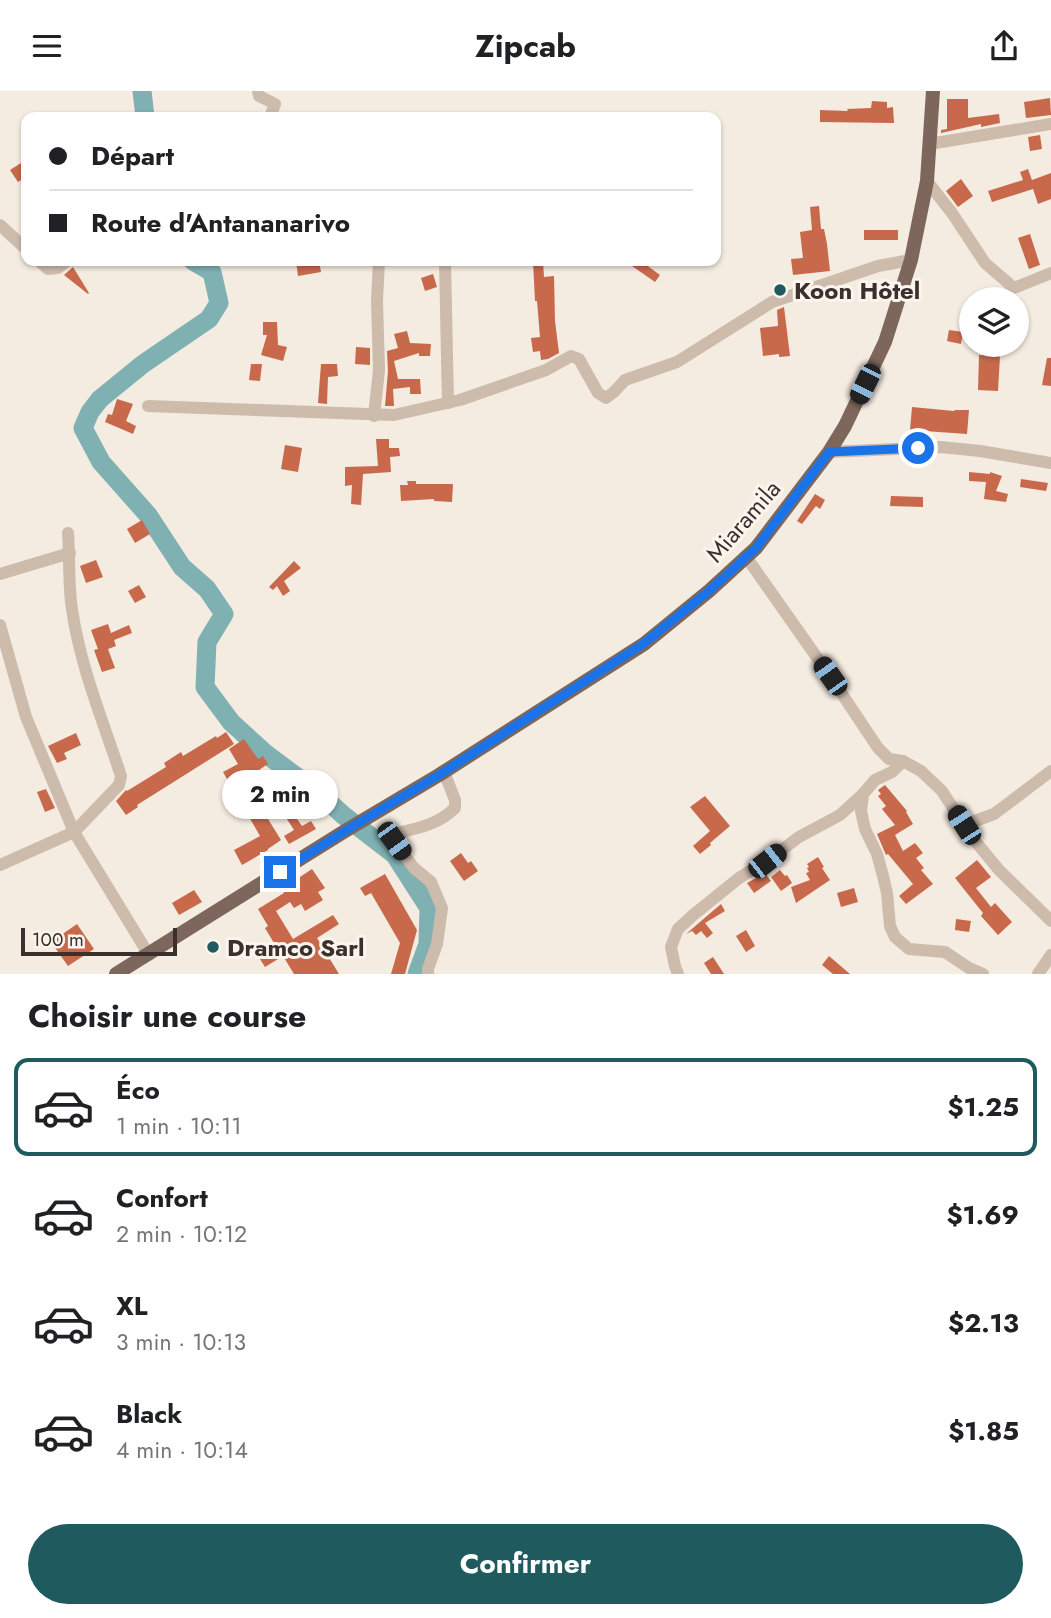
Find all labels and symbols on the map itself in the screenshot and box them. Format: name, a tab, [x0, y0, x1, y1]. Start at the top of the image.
place label: Koon Hôtel	[794, 273, 920, 308]
marker: Koon Hôtel	[772, 282, 788, 298]
car	[847, 361, 884, 407]
route start	[902, 432, 934, 464]
street label: Miaramila	[697, 472, 789, 570]
car	[810, 653, 851, 699]
callout: 2 min	[222, 771, 338, 819]
car	[944, 802, 985, 848]
car	[374, 818, 415, 864]
car	[744, 840, 791, 882]
route end	[264, 856, 296, 888]
scale bar	[21, 925, 177, 957]
place label: Dramco Sarl	[227, 930, 365, 965]
marker: Dramco Sarl	[205, 939, 221, 955]

